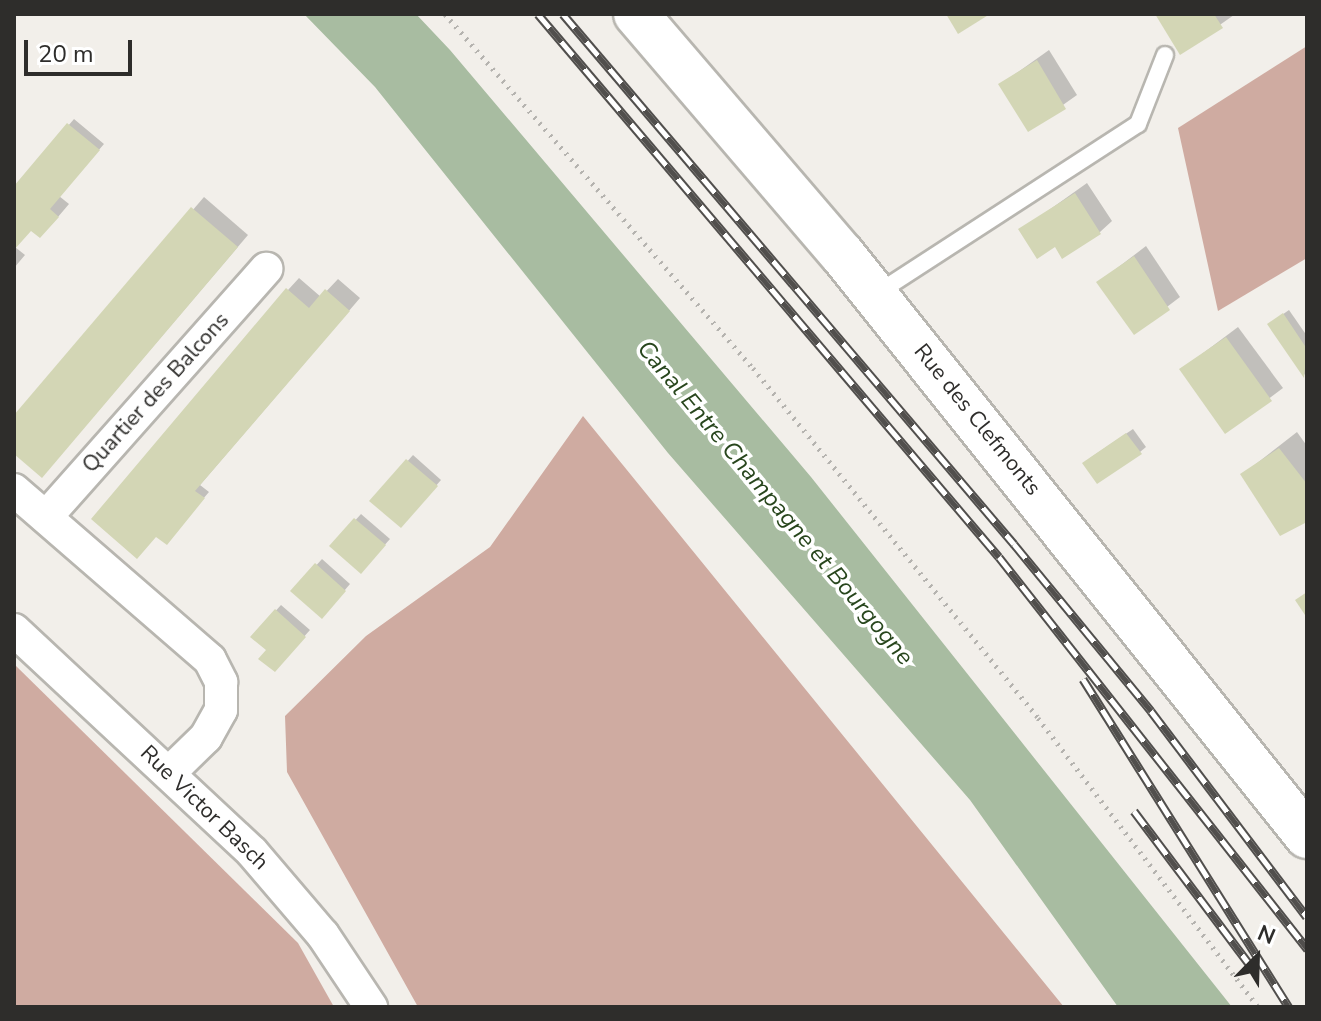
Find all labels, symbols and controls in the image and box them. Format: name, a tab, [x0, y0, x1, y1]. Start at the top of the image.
scale bar	[28, 24, 136, 74]
text: 20 m	[38, 38, 94, 70]
street label: Quartier des Balcons	[77, 307, 235, 479]
water label: Canal Entre Champagne et Bourgogne	[631, 335, 919, 671]
street label: Rue des Clefmonts	[908, 339, 1046, 501]
street label: Rue Victor Basch	[134, 740, 274, 876]
north arrow	[1217, 917, 1297, 997]
text: N	[1253, 918, 1280, 952]

